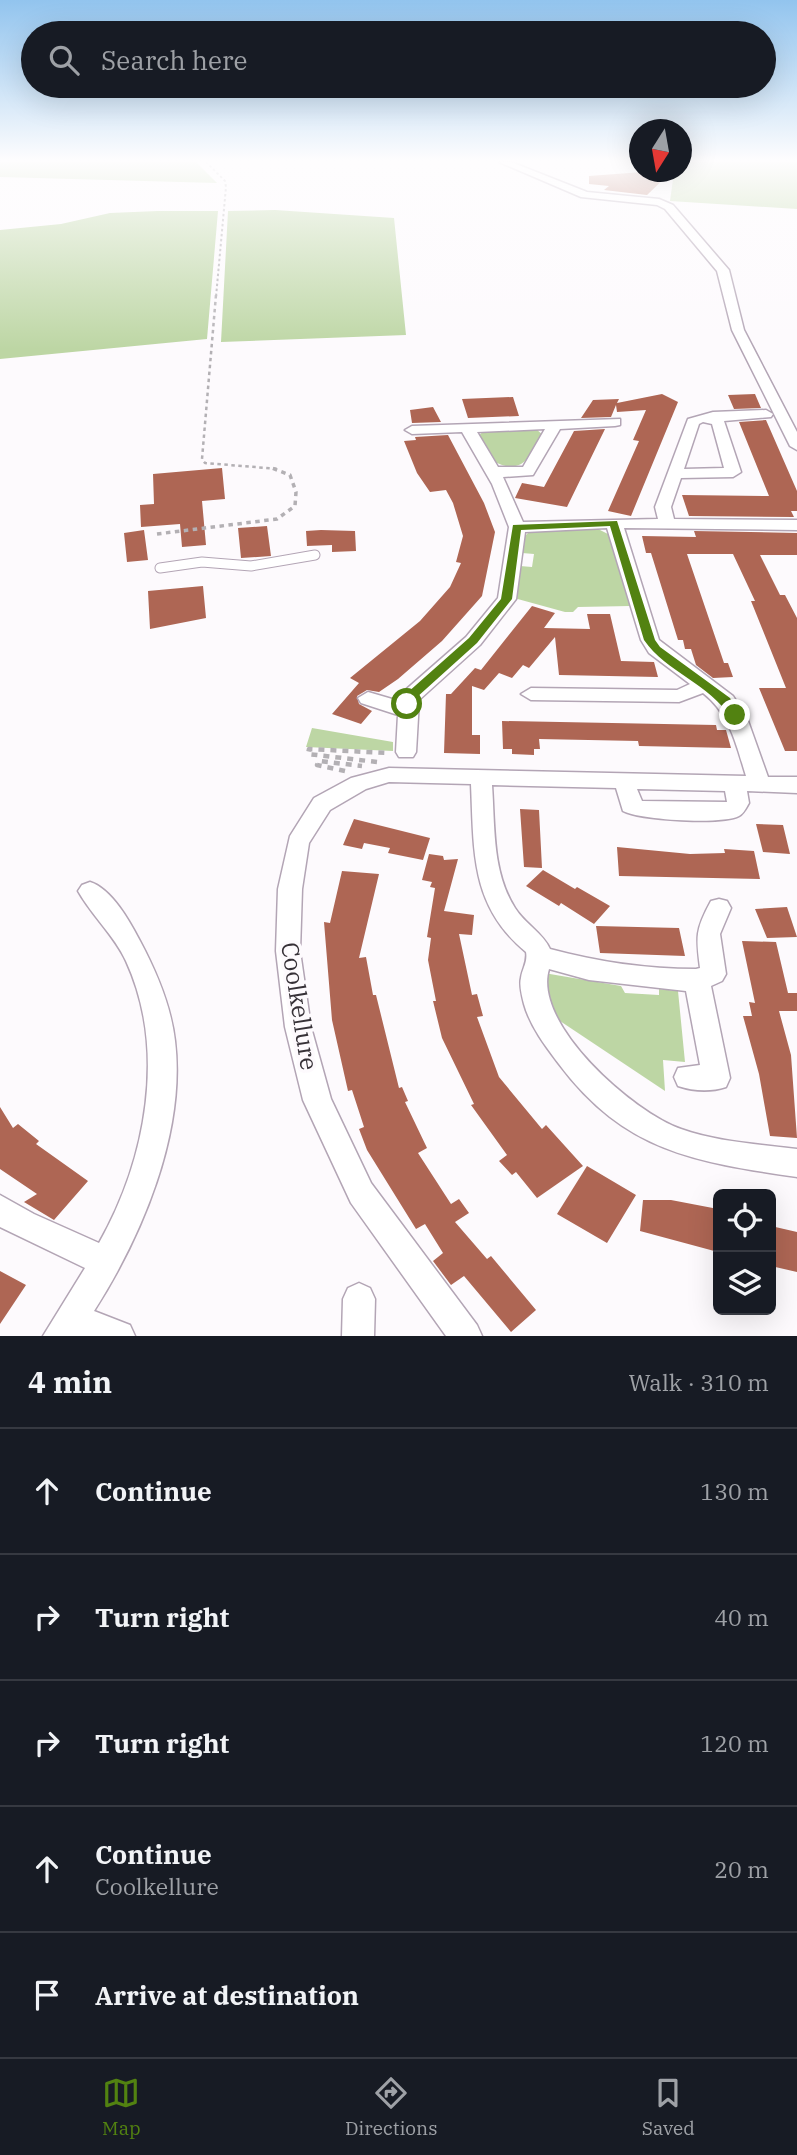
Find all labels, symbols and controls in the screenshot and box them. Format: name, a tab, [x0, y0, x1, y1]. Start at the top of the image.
search box	[21, 21, 776, 98]
icon: search	[45, 41, 83, 79]
text: Search here	[101, 43, 247, 77]
north arrow	[629, 119, 692, 182]
route start	[391, 688, 422, 719]
route end	[719, 699, 750, 730]
street label: Coolkellure	[274, 940, 326, 1072]
map controls	[713, 1189, 776, 1315]
button: locate	[713, 1189, 776, 1252]
button: layers	[713, 1252, 776, 1315]
text: 4 min	[28, 1362, 112, 1401]
text: Walk · 310 m	[628, 1367, 769, 1397]
icon: ahead	[28, 1472, 66, 1510]
text: Continue	[95, 1474, 212, 1508]
text: 130 m	[700, 1476, 769, 1506]
icon: right	[28, 1598, 66, 1636]
text: Turn right	[95, 1600, 229, 1634]
text: 40 m	[714, 1602, 769, 1632]
icon: right	[28, 1724, 66, 1762]
text: Turn right	[95, 1726, 229, 1760]
text: 120 m	[700, 1728, 769, 1758]
text: Continue	[95, 1837, 212, 1871]
icon: ahead	[28, 1850, 66, 1888]
text: 20 m	[714, 1854, 769, 1884]
text: Coolkellure	[95, 1871, 219, 1901]
icon: arrive	[28, 1976, 66, 2014]
text: Arrive at destination	[95, 1978, 359, 2012]
tab: Map	[102, 2074, 141, 2140]
tab: Directions	[345, 2074, 438, 2140]
tab: Saved	[642, 2074, 695, 2140]

